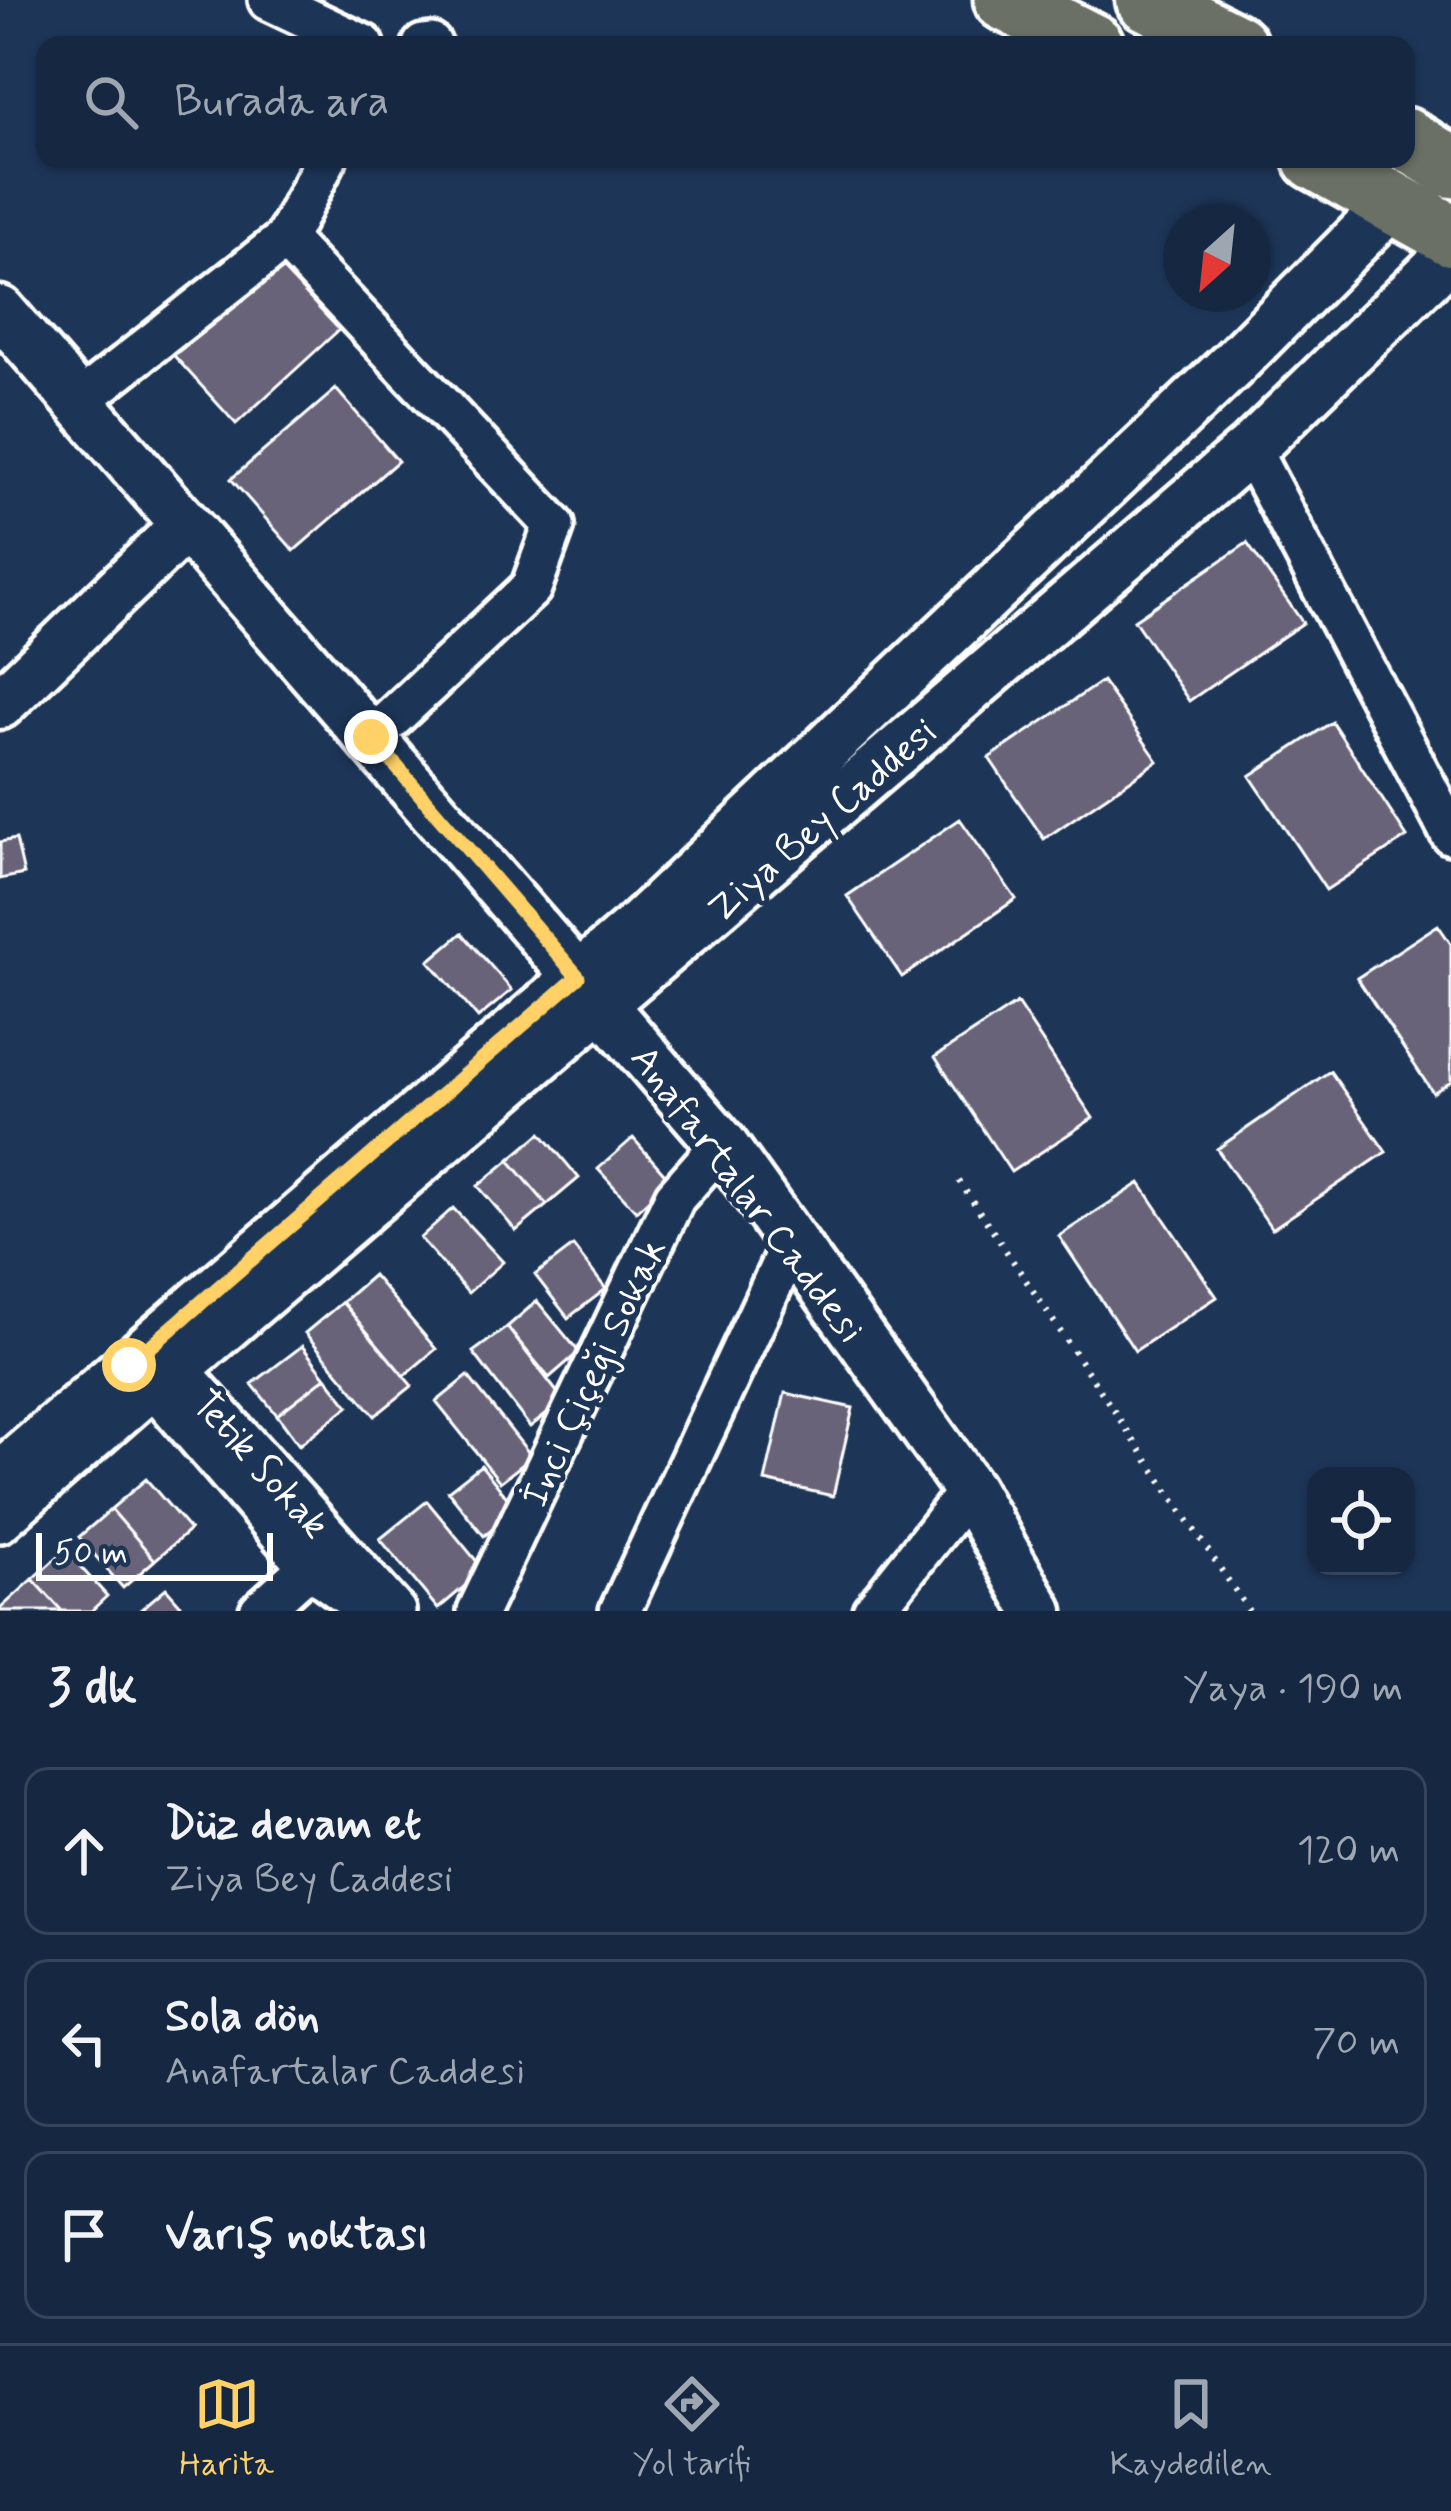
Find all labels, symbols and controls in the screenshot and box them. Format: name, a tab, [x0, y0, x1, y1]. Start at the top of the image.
search box	[36, 36, 1415, 168]
icon: search	[78, 69, 144, 135]
text: Burada ara	[174, 73, 389, 132]
north arrow	[1163, 204, 1271, 312]
street label: Ziya Bey Caddesi	[698, 708, 949, 935]
route end	[344, 710, 398, 764]
street label: Anafartalar Caddesi	[617, 1036, 875, 1354]
street label: İnci Çiçeği Sokak	[511, 1231, 680, 1516]
route start	[102, 1338, 156, 1392]
street label: Tetik Sokak	[179, 1380, 340, 1550]
map controls	[1307, 1467, 1415, 1575]
button: locate	[1307, 1467, 1415, 1575]
scale bar	[36, 1527, 273, 1580]
text: 50 m	[54, 1532, 128, 1576]
text: 3 dk	[48, 1656, 137, 1722]
text: Yaya · 190 m	[1183, 1664, 1403, 1715]
text: Düz devam et	[165, 1796, 421, 1855]
icon: ahead	[51, 1818, 117, 1884]
text: 120 m	[1297, 1826, 1400, 1877]
text: Ziya Bey Caddesi	[165, 1855, 453, 1906]
text: Sola dön	[165, 1988, 320, 2047]
icon: left	[51, 2010, 117, 2076]
text: 70 m	[1312, 2018, 1400, 2069]
text: Anafartalar Caddesi	[165, 2047, 525, 2098]
icon: arrive	[51, 2202, 117, 2268]
text: Varış noktası	[165, 2206, 429, 2265]
tab: Harita	[179, 2371, 274, 2487]
tab: Yol tarifi	[633, 2371, 751, 2487]
tab: Kaydedilen	[1110, 2371, 1272, 2487]

